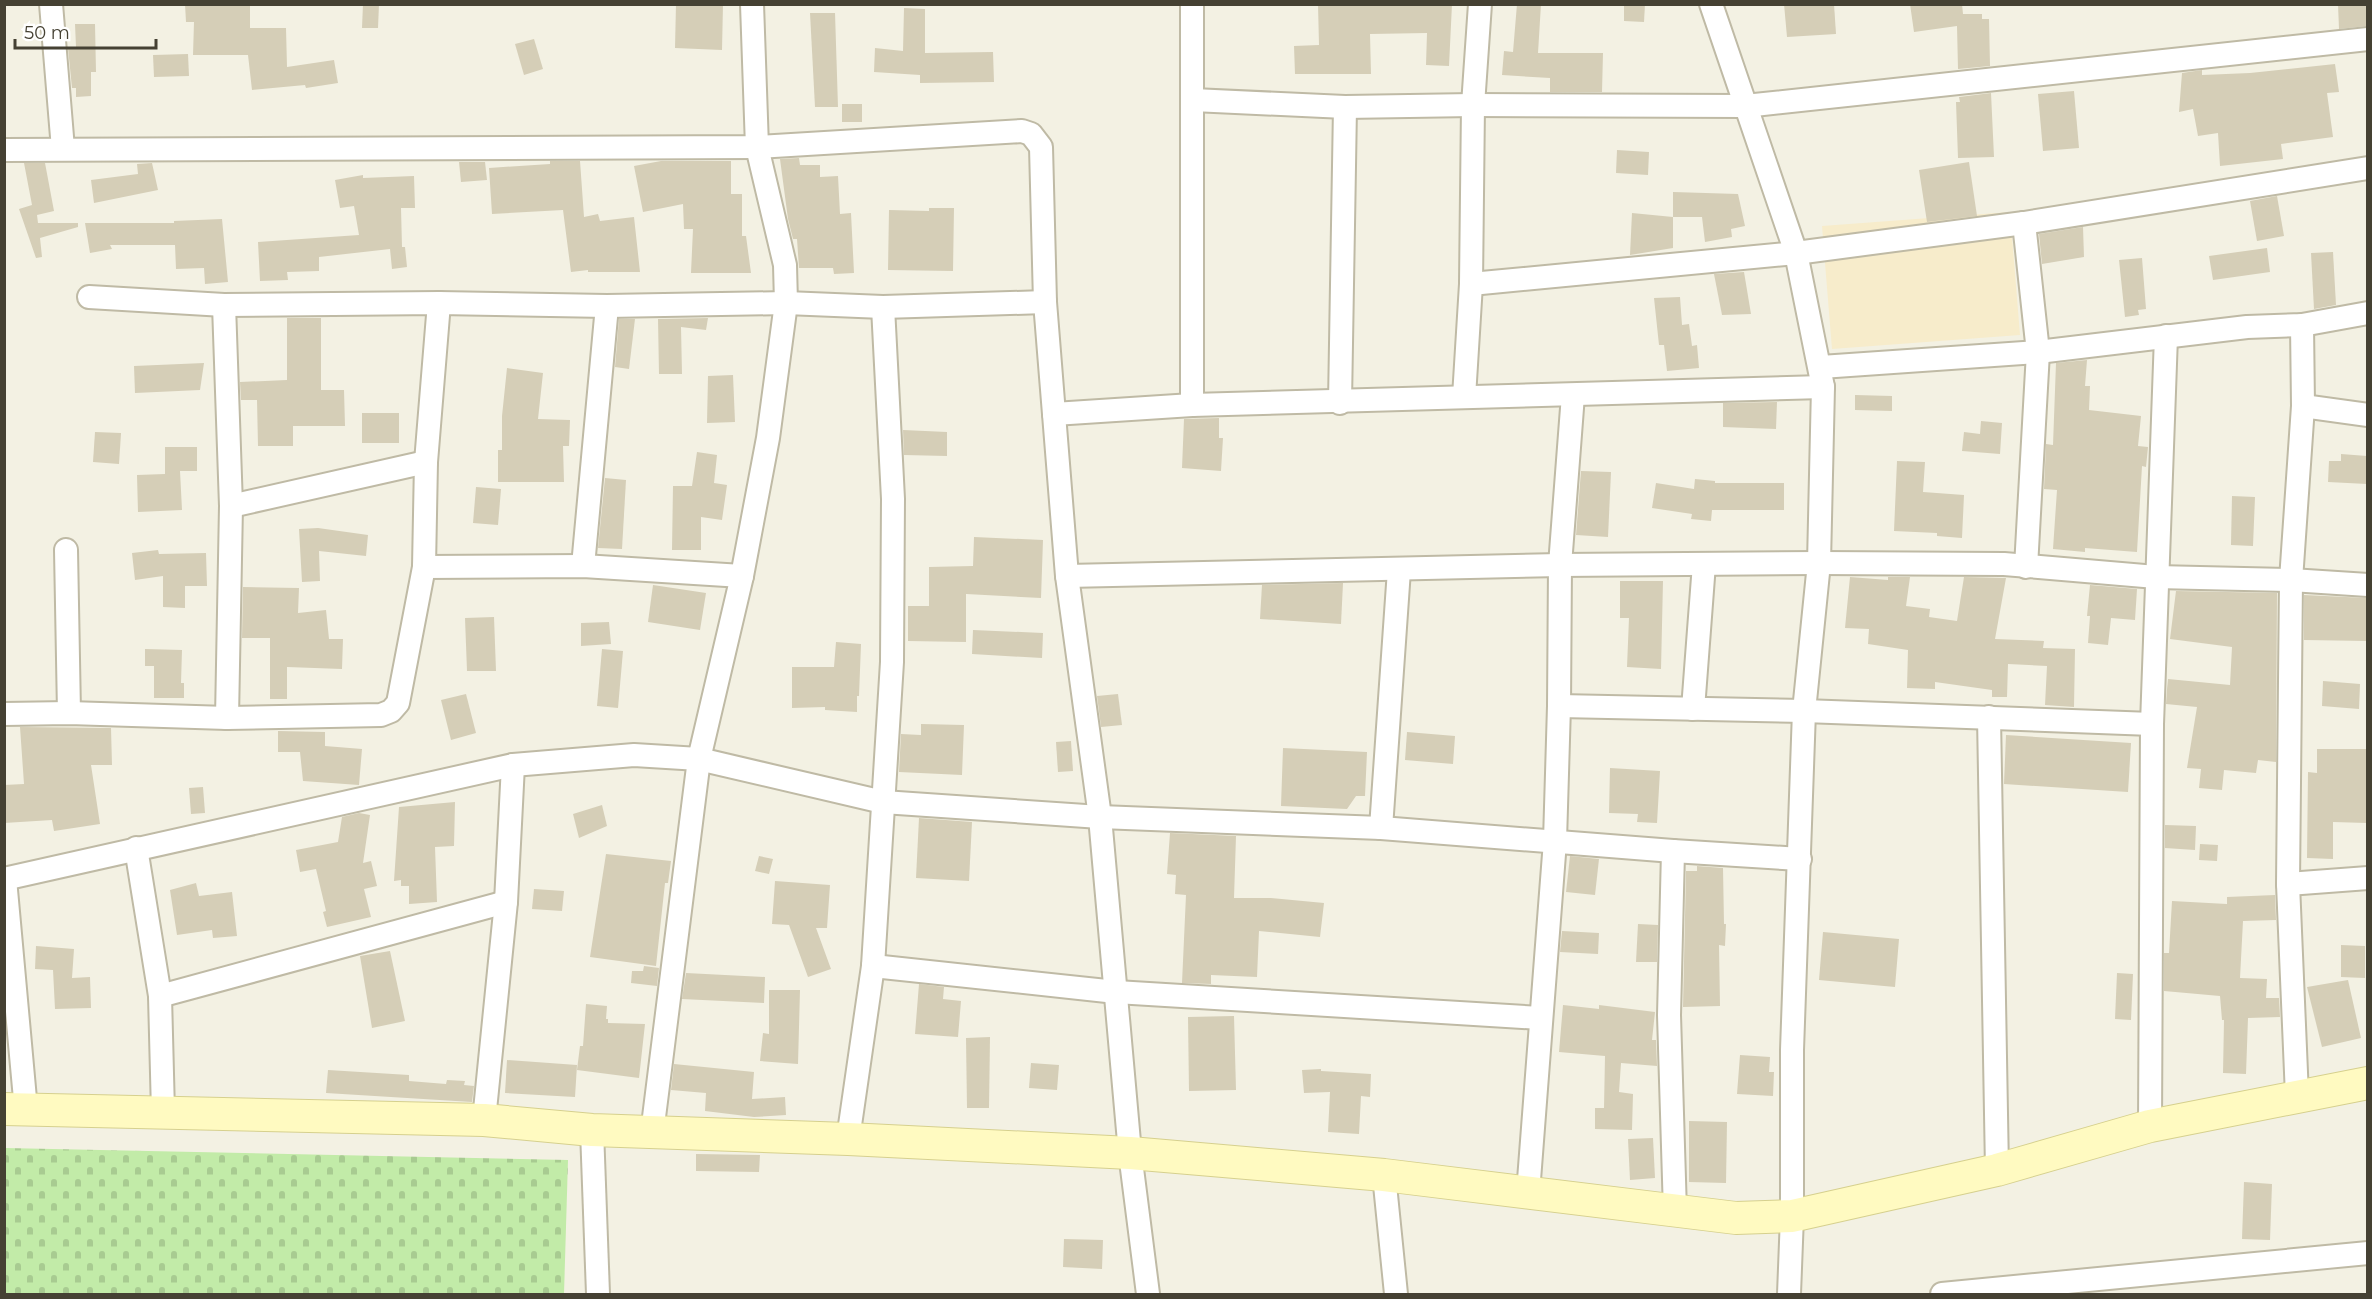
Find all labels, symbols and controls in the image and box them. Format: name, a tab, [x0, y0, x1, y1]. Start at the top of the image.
scale bar	[15, 12, 156, 50]
text: 50 m	[24, 22, 70, 44]

